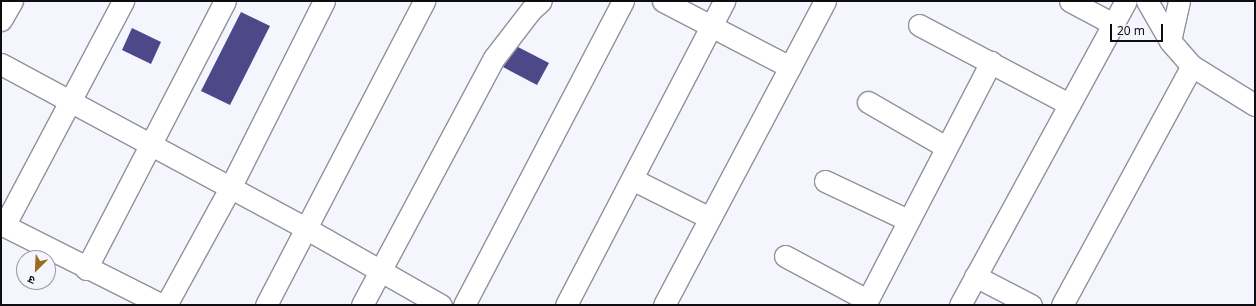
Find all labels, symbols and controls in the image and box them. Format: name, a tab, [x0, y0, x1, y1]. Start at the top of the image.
scale bar	[1112, 16, 1165, 42]
text: 20 m	[1117, 22, 1145, 39]
north arrow	[16, 250, 56, 290]
text: उ	[25, 272, 37, 289]

